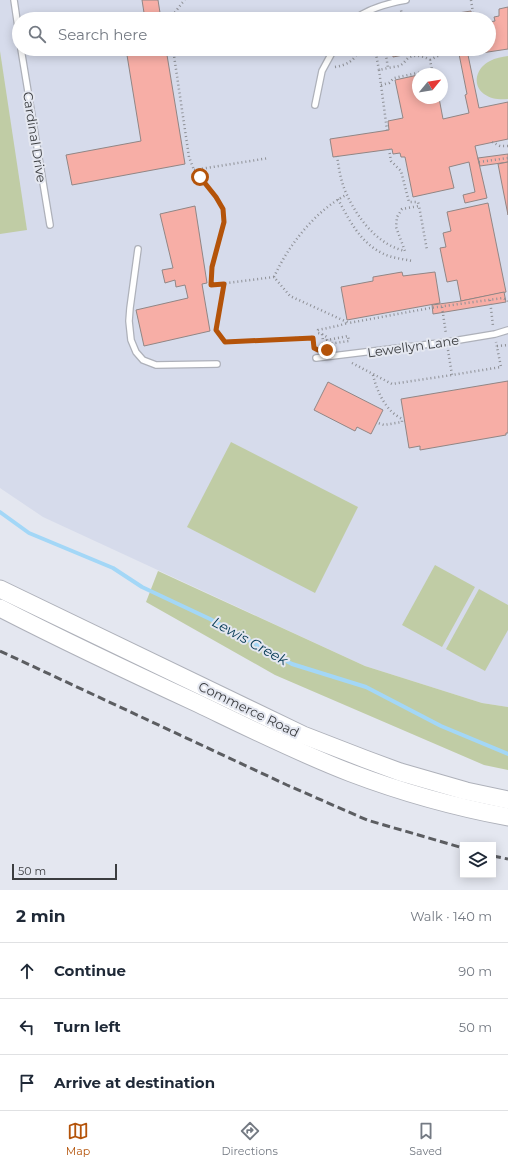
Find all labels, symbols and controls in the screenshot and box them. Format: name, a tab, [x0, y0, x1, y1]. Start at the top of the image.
search box	[12, 12, 496, 56]
icon: search	[26, 23, 48, 45]
text: Search here	[58, 25, 147, 44]
north arrow	[412, 68, 448, 104]
street label: Cardinal Drive	[20, 91, 50, 184]
route start	[191, 168, 209, 186]
street label: Lewellyn Lane	[366, 332, 460, 360]
route end	[318, 341, 336, 359]
water label: Lewis Creek	[209, 613, 292, 670]
street label: Commerce Road	[196, 678, 302, 740]
map controls	[460, 842, 496, 878]
button: layers	[460, 842, 496, 878]
scale bar	[12, 862, 117, 881]
text: 50 m	[18, 864, 46, 878]
text: 2 min	[16, 906, 66, 926]
text: Walk · 140 m	[410, 908, 492, 924]
icon: ahead	[16, 960, 38, 982]
text: Continue	[54, 961, 126, 980]
text: 90 m	[458, 963, 492, 979]
icon: left	[16, 1016, 38, 1038]
text: Turn left	[54, 1017, 121, 1036]
text: 50 m	[459, 1019, 492, 1035]
icon: arrive	[16, 1072, 38, 1094]
text: Arrive at destination	[54, 1073, 215, 1092]
tab: Map	[66, 1120, 90, 1158]
tab: Directions	[222, 1120, 278, 1158]
tab: Saved	[409, 1120, 442, 1158]

